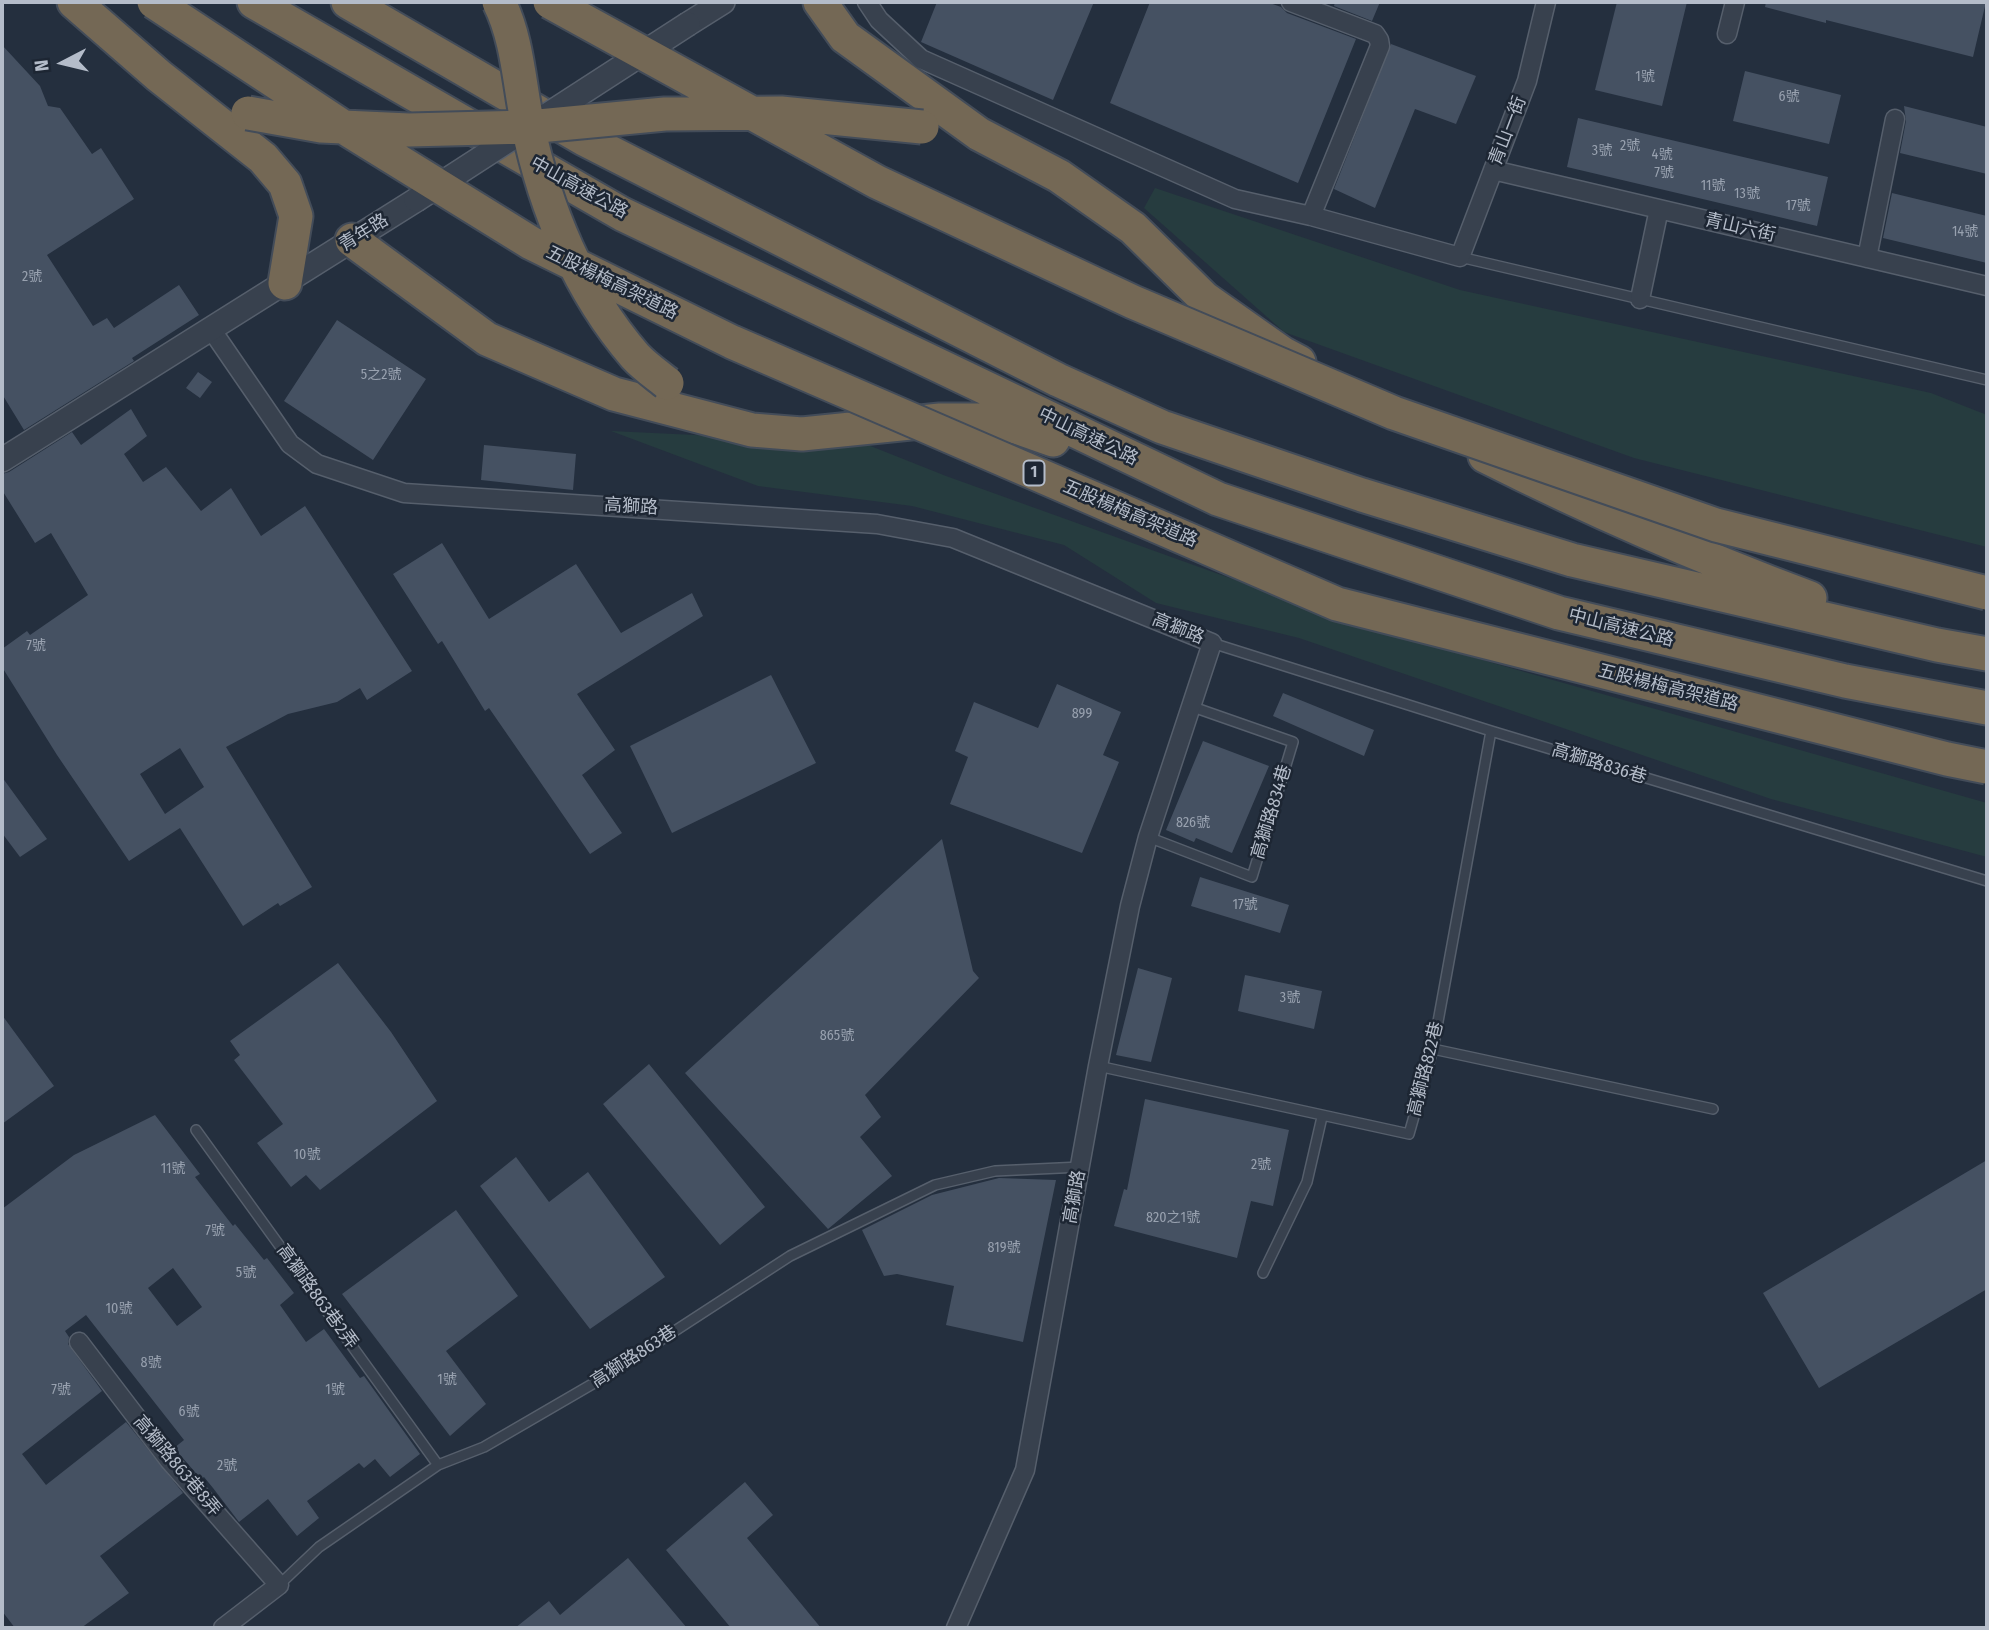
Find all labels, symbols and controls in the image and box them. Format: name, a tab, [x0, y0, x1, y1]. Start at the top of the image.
north arrow	[28, 28, 98, 98]
text: N	[30, 59, 54, 73]
house number: 1號	[1635, 69, 1655, 85]
house number: 6號	[1779, 89, 1799, 105]
street label: 青山一街	[1485, 94, 1531, 168]
house number: 2號	[1620, 138, 1640, 154]
house number: 3號	[1592, 143, 1612, 159]
house number: 4號	[1652, 147, 1672, 163]
street label: 中山高速公路	[527, 152, 631, 224]
house number: 7號	[1654, 165, 1674, 181]
house number: 11號	[1701, 178, 1725, 194]
house number: 13號	[1734, 186, 1760, 202]
house number: 17號	[1785, 198, 1811, 214]
street label: 青山六街	[1702, 209, 1778, 247]
street label: 青年路	[335, 210, 393, 256]
house number: 14號	[1952, 224, 1978, 240]
street label: 五股楊梅高架道路	[543, 242, 681, 324]
house number: 2號	[22, 269, 42, 285]
house number: 5之2號	[361, 367, 401, 383]
street label: 中山高速公路	[1035, 404, 1141, 470]
road number: 1	[1024, 460, 1044, 486]
street label: 五股楊梅高架道路	[1060, 476, 1200, 552]
street label: 高獅路	[603, 495, 659, 519]
street label: 中山高速公路	[1566, 604, 1676, 652]
street label: 高獅路	[1149, 609, 1207, 649]
house number: 7號	[26, 638, 46, 654]
street label: 五股楊梅高架道路	[1596, 660, 1740, 716]
house number: 899	[1072, 706, 1092, 722]
street label: 高獅路836巷	[1549, 739, 1649, 789]
street label: 高獅路834巷	[1247, 762, 1297, 862]
house number: 826號	[1176, 815, 1210, 831]
house number: 17號	[1232, 897, 1258, 913]
house number: 3號	[1280, 990, 1300, 1006]
street label: 高獅路822巷	[1404, 1019, 1448, 1119]
house number: 865號	[820, 1028, 854, 1044]
house number: 10號	[294, 1147, 320, 1163]
house number: 2號	[1251, 1157, 1271, 1173]
house number: 11號	[161, 1161, 185, 1177]
street label: 高獅路	[1060, 1169, 1090, 1225]
house number: 820之1號	[1146, 1210, 1200, 1226]
house number: 7號	[205, 1223, 225, 1239]
house number: 819號	[988, 1240, 1020, 1256]
street label: 高獅路863巷2弄	[272, 1241, 362, 1353]
house number: 5號	[236, 1265, 256, 1281]
house number: 10號	[106, 1301, 132, 1317]
street label: 高獅路863巷	[587, 1321, 681, 1393]
house number: 8號	[141, 1355, 161, 1371]
house number: 1號	[437, 1372, 457, 1388]
house number: 7號	[51, 1382, 71, 1398]
house number: 1號	[325, 1382, 345, 1398]
house number: 6號	[179, 1404, 199, 1420]
street label: 高獅路863巷8弄	[129, 1411, 225, 1521]
house number: 2號	[217, 1458, 237, 1474]

